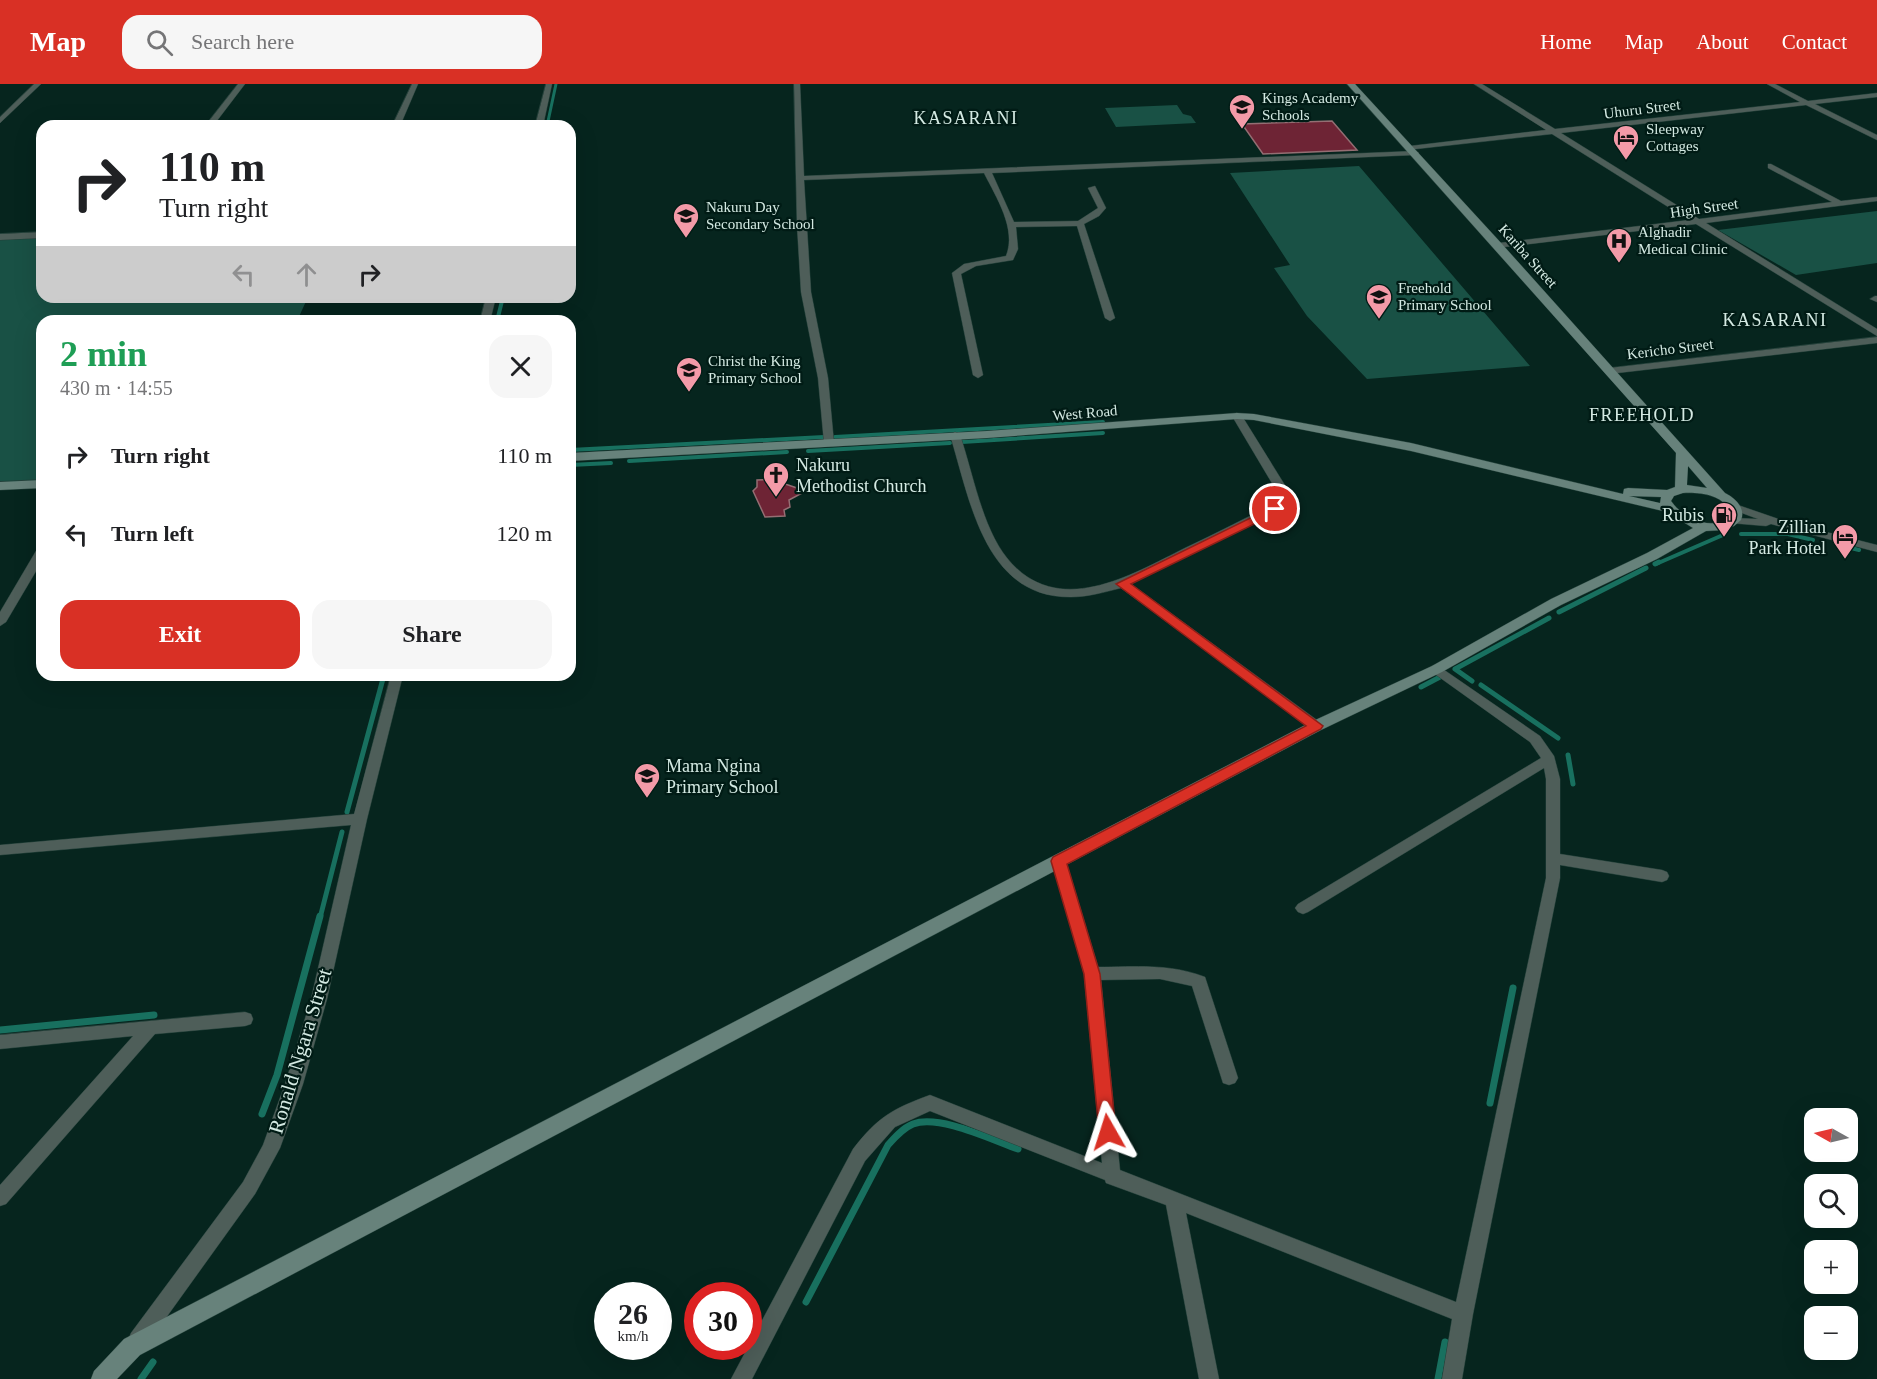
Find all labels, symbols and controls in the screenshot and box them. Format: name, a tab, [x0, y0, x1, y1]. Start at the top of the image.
search box	[122, 15, 542, 69]
text: Map	[30, 26, 86, 57]
icon: search	[143, 26, 176, 59]
text: Search here	[191, 29, 294, 54]
text: Home	[1540, 30, 1592, 54]
text: Map	[1625, 30, 1663, 54]
text: About	[1696, 30, 1749, 54]
text: Contact	[1782, 30, 1847, 54]
place label: Kings Academy Schools	[1262, 90, 1359, 123]
school or university icon: Kings Academy Schools	[1227, 92, 1257, 130]
street label: Uhuru Street	[1603, 96, 1682, 122]
district label: KASARANI	[913, 108, 1019, 128]
place label: Sleepway Cottages	[1646, 121, 1705, 154]
hotel icon: Sleepway Cottages	[1611, 123, 1641, 161]
icon: right	[60, 144, 138, 222]
text: 110 m	[159, 144, 265, 190]
text: Turn right	[159, 193, 268, 223]
street label: High Street	[1669, 195, 1740, 221]
place label: Nakuru Day Secondary School	[706, 199, 815, 232]
school or university icon: Nakuru Day Secondary School	[671, 201, 701, 239]
street label: Kariba Street	[1495, 221, 1561, 292]
place label: Alghadir Medical Clinic	[1638, 224, 1728, 257]
hospital icon: Alghadir Medical Clinic	[1604, 226, 1634, 264]
icon: left	[227, 258, 260, 291]
icon: ahead	[290, 258, 323, 291]
icon: right	[353, 258, 386, 291]
place label: Freehold Primary School	[1398, 280, 1492, 313]
school or university icon: Freehold Primary School	[1364, 282, 1394, 320]
district label: KASARANI	[1722, 310, 1828, 330]
text: 2 min	[60, 334, 147, 374]
button: close	[489, 335, 552, 398]
street label: Kericho Street	[1626, 336, 1715, 362]
place label: Christ the King Primary School	[708, 353, 802, 386]
school or university icon: Christ the King Primary School	[674, 355, 704, 393]
text: 430 m · 14:55	[60, 377, 173, 399]
street label: West Road	[1052, 402, 1119, 424]
district label: FREEHOLD	[1589, 405, 1695, 425]
icon: right	[60, 440, 93, 473]
text: Turn right	[111, 443, 210, 468]
text: 110 m	[497, 443, 552, 468]
place label: Nakuru Methodist Church	[796, 455, 927, 496]
church icon: Nakuru Methodist Church	[761, 460, 791, 498]
pin	[1249, 483, 1300, 534]
icon: arrive	[1258, 492, 1291, 525]
fuel station icon: Rubis	[1709, 500, 1739, 538]
place label: Rubis	[1662, 505, 1704, 525]
place label: Zillian Park Hotel	[1749, 517, 1826, 558]
icon: left	[60, 518, 93, 551]
text: Turn left	[111, 521, 194, 546]
text: 120 m	[496, 521, 552, 546]
hotel icon: Zillian Park Hotel	[1830, 522, 1860, 560]
button: Exit	[60, 600, 300, 669]
button: Share	[312, 600, 552, 669]
place label: Mama Ngina Primary School	[666, 756, 779, 797]
school or university icon: Mama Ngina Primary School	[632, 761, 662, 799]
street label: Ronald Ngara Street	[263, 965, 337, 1136]
position arrow	[1076, 1100, 1140, 1164]
north arrow	[1804, 1108, 1858, 1162]
map controls	[1804, 1108, 1858, 1360]
button: search	[1804, 1174, 1858, 1228]
button: +	[1804, 1240, 1858, 1294]
speed limit sign: 30	[684, 1282, 762, 1360]
text: 26	[618, 1297, 648, 1330]
button: −	[1804, 1306, 1858, 1360]
text: km/h	[618, 1328, 648, 1344]

